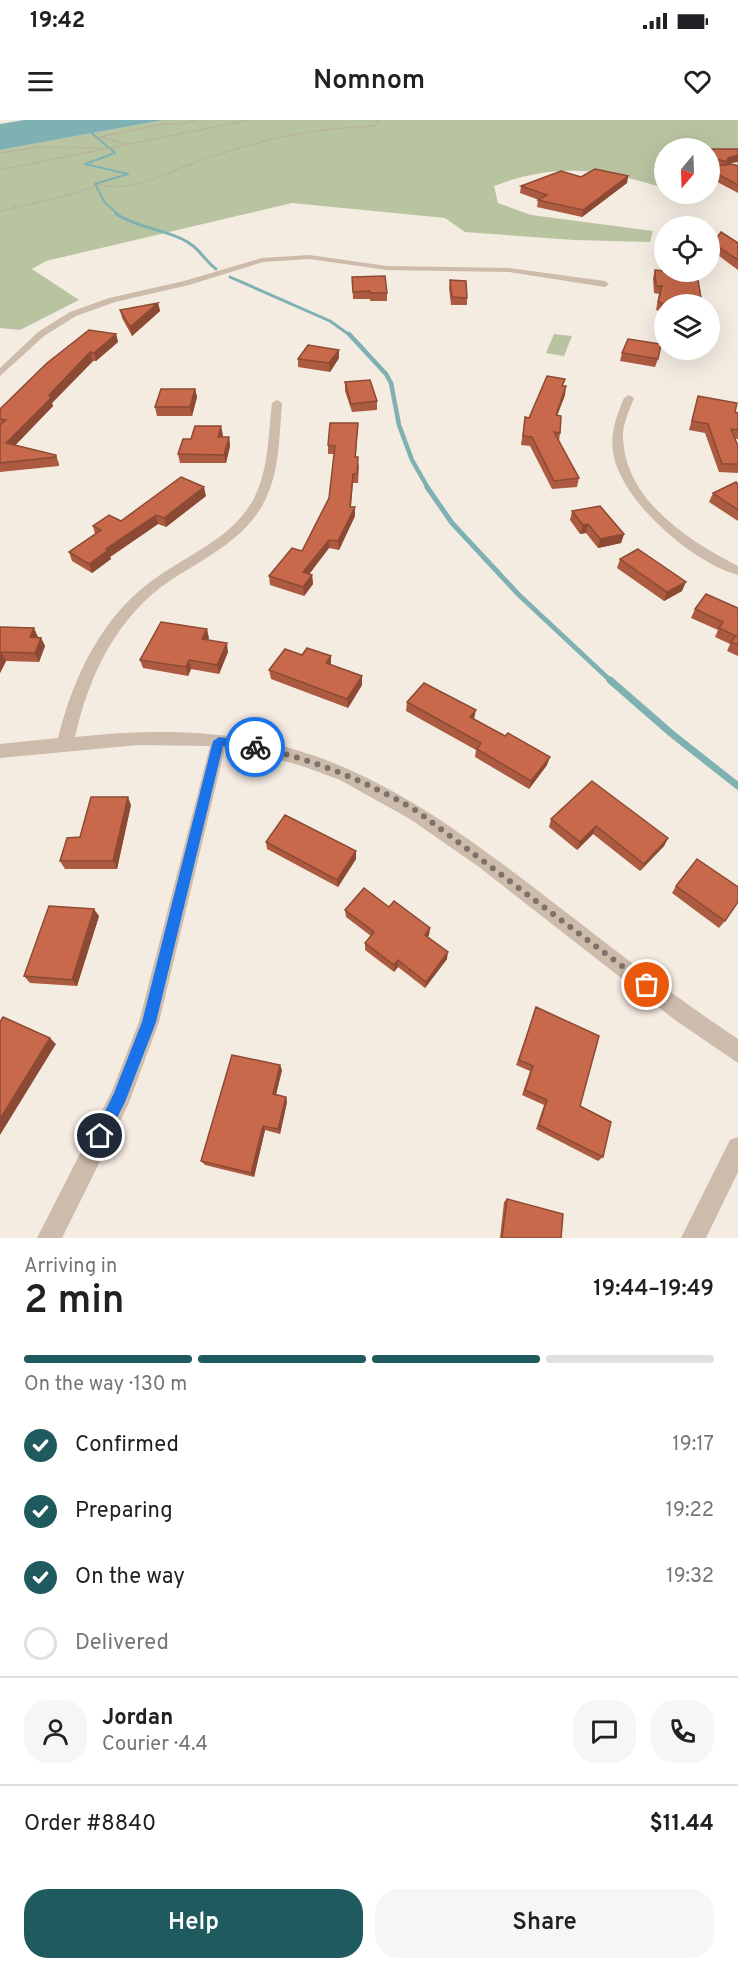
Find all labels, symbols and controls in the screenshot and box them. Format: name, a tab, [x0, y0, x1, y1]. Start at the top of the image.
text: 19:42	[30, 8, 85, 35]
text: Nomnom	[313, 64, 425, 98]
icon: menu	[24, 65, 57, 98]
icon: heart	[681, 65, 714, 98]
north arrow	[654, 138, 720, 204]
map controls	[654, 138, 720, 360]
button: locate	[654, 216, 720, 282]
button: layers	[654, 294, 720, 360]
courier	[225, 717, 285, 777]
icon: bike	[239, 731, 272, 764]
pin	[621, 959, 672, 1010]
icon: bag	[630, 968, 663, 1001]
pin	[74, 1110, 125, 1161]
icon: home	[83, 1119, 116, 1152]
text: Arriving in	[24, 1254, 117, 1280]
text: 19:44–19:49	[593, 1276, 714, 1303]
text: 2 min	[24, 1278, 125, 1327]
text: On the way · 130 m	[24, 1372, 187, 1398]
icon: check	[24, 1429, 57, 1462]
text: Confirmed	[75, 1432, 179, 1459]
text: 19:17	[672, 1432, 714, 1458]
icon: check	[24, 1495, 57, 1528]
text: Preparing	[75, 1498, 173, 1525]
text: 19:22	[666, 1498, 714, 1524]
icon: check	[24, 1561, 57, 1594]
text: On the way	[75, 1564, 185, 1591]
text: 19:32	[666, 1564, 714, 1590]
text: Delivered	[75, 1630, 169, 1657]
button: person	[24, 1700, 87, 1763]
button: chat	[573, 1700, 636, 1763]
button: phone	[651, 1700, 714, 1763]
text: Jordan	[102, 1705, 173, 1732]
text: Courier · 4.4	[102, 1732, 208, 1758]
text: Order #8840	[24, 1811, 156, 1838]
text: $11.44	[649, 1811, 714, 1838]
button: Help	[24, 1889, 363, 1958]
button: Share	[375, 1889, 714, 1958]

